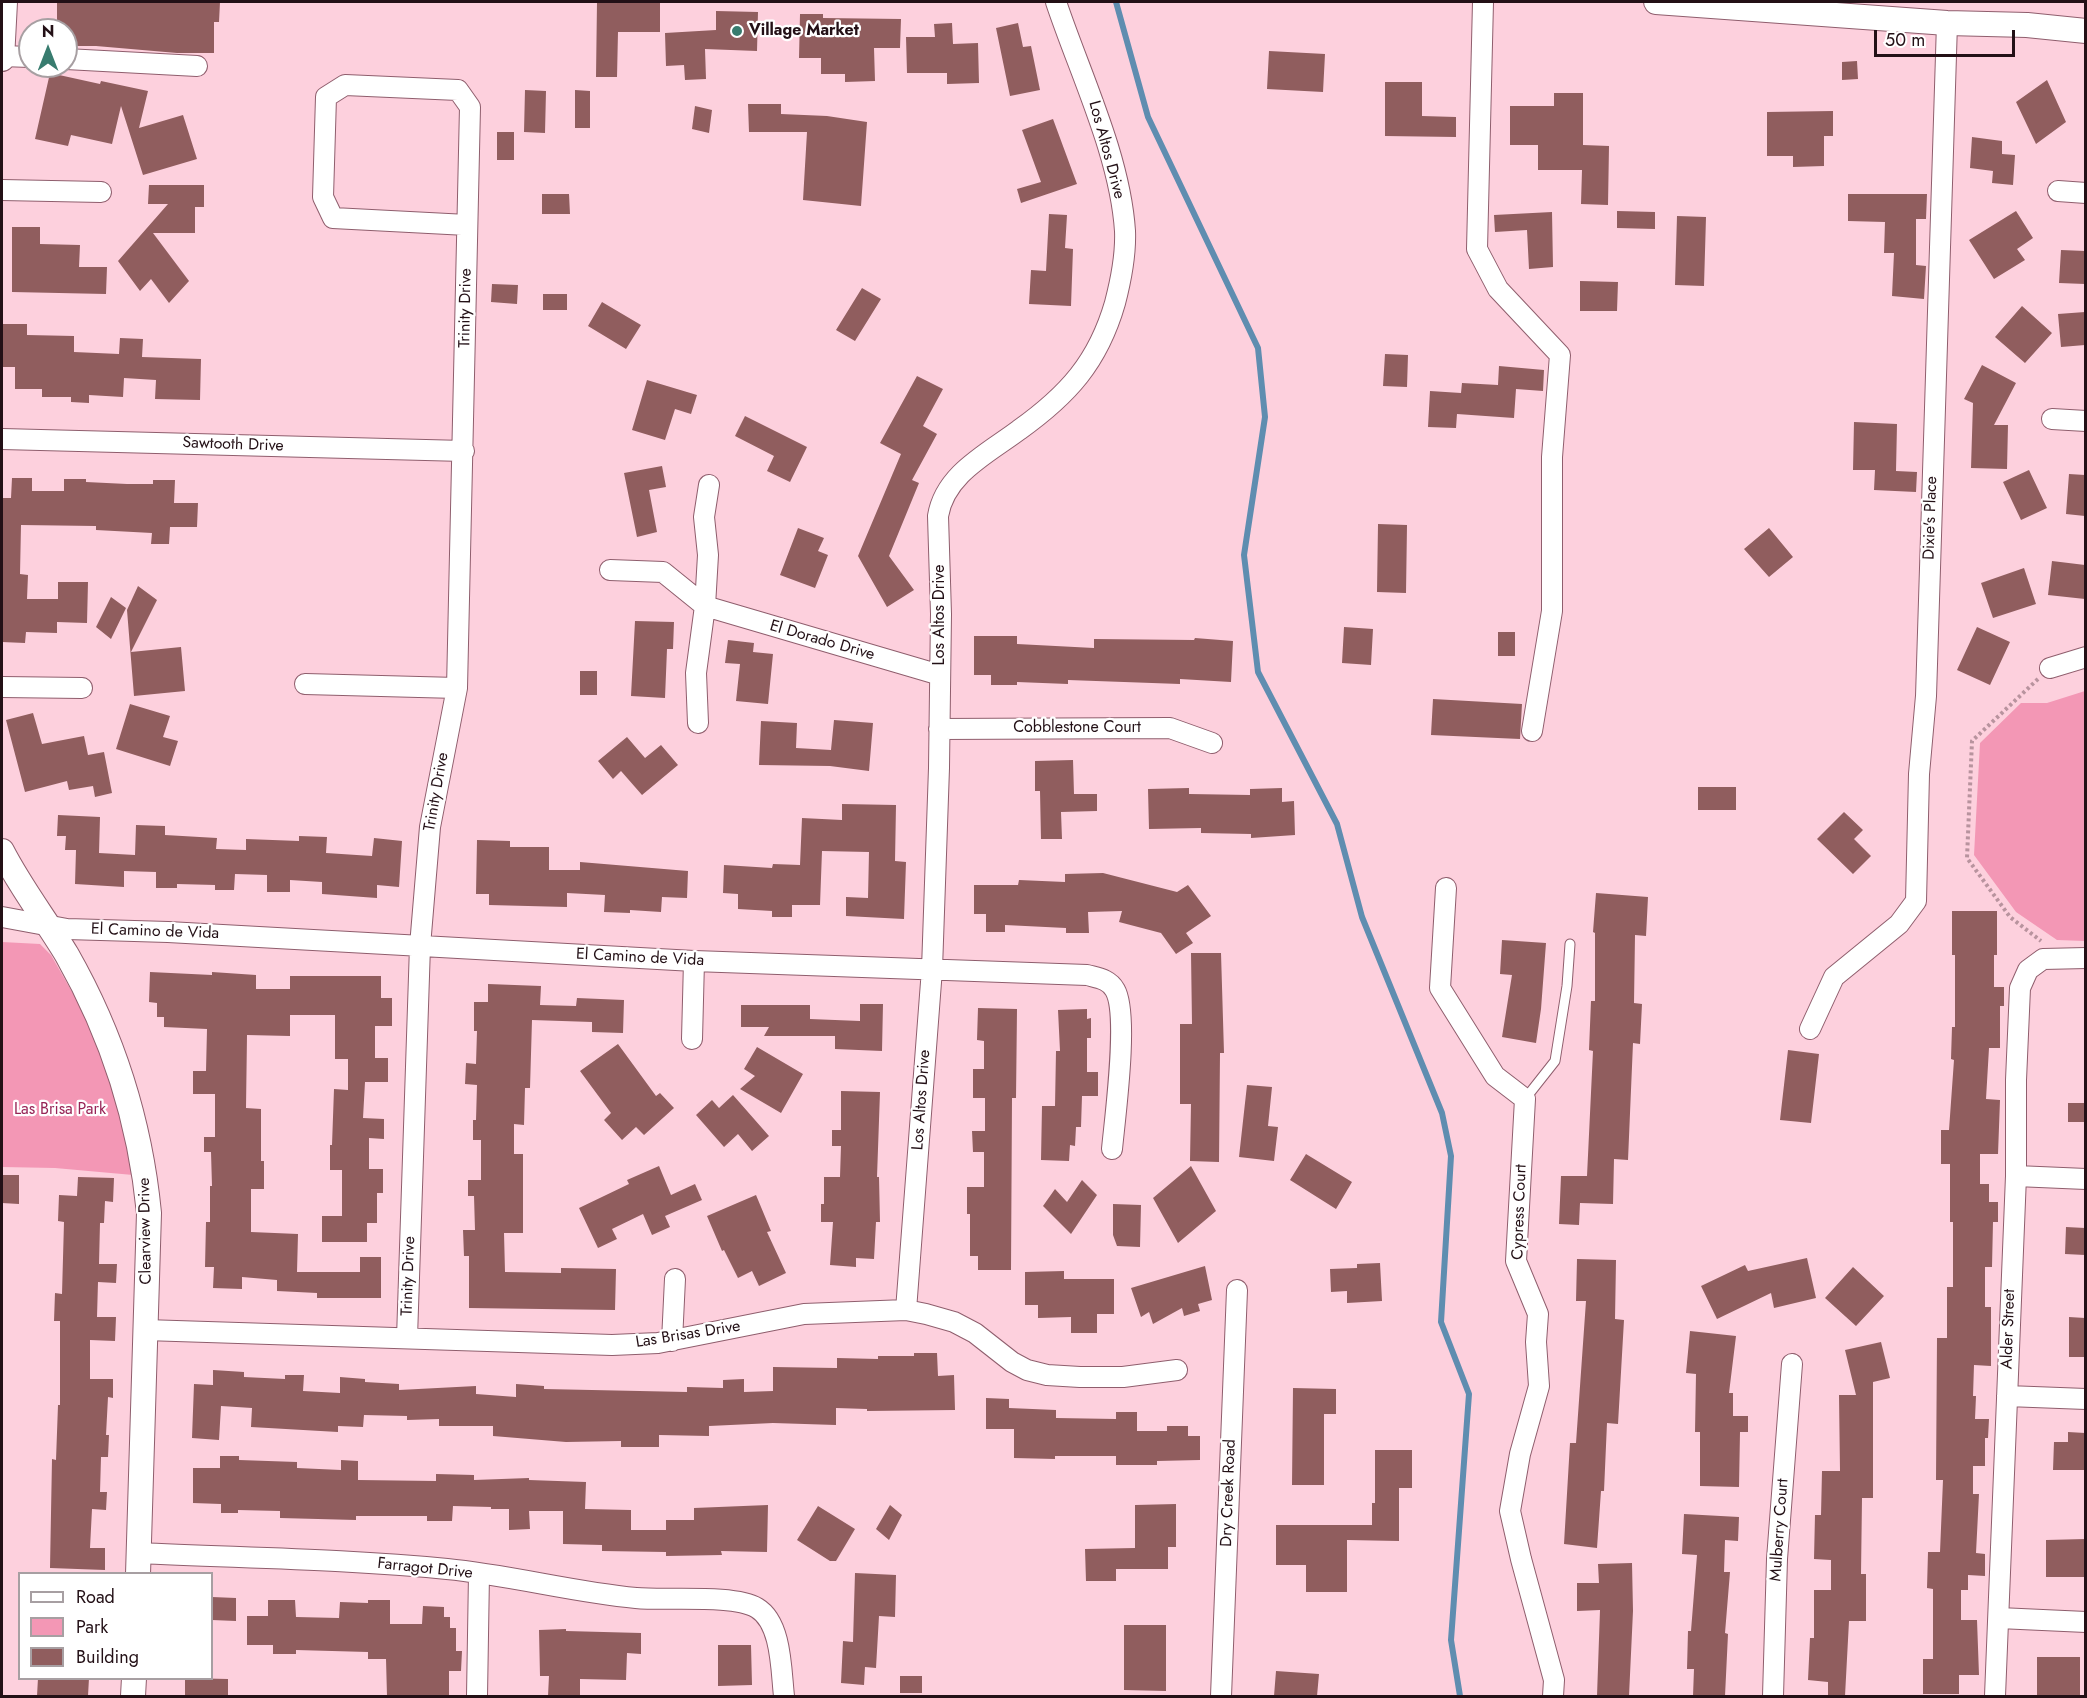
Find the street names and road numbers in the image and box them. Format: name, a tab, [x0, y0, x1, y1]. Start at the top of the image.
street label: Los Altos Drive	[1084, 99, 1128, 201]
street label: Trinity Drive	[456, 268, 476, 348]
street label: Sawtooth Drive	[182, 434, 284, 456]
street label: Dixie's Place	[1920, 476, 1942, 560]
street label: Los Altos Drive	[930, 565, 950, 665]
street label: El Dorado Drive	[767, 617, 877, 665]
street label: Cobblestone Court	[1013, 718, 1141, 738]
street label: Trinity Drive	[421, 751, 453, 833]
street label: El Camino de Vida	[91, 920, 219, 944]
street label: El Camino de Vida	[575, 945, 705, 971]
street label: Los Altos Drive	[909, 1049, 935, 1151]
street label: Cypress Court	[1509, 1164, 1531, 1260]
street label: Clearview Drive	[135, 1177, 157, 1285]
street label: Trinity Drive	[398, 1236, 420, 1316]
street label: Alder Street	[1998, 1289, 2020, 1369]
street label: Las Brisas Drive	[634, 1317, 742, 1353]
street label: Dry Creek Road	[1218, 1439, 1240, 1547]
street label: Mulberry Court	[1767, 1478, 1793, 1582]
street label: Farragot Drive	[376, 1554, 474, 1584]

